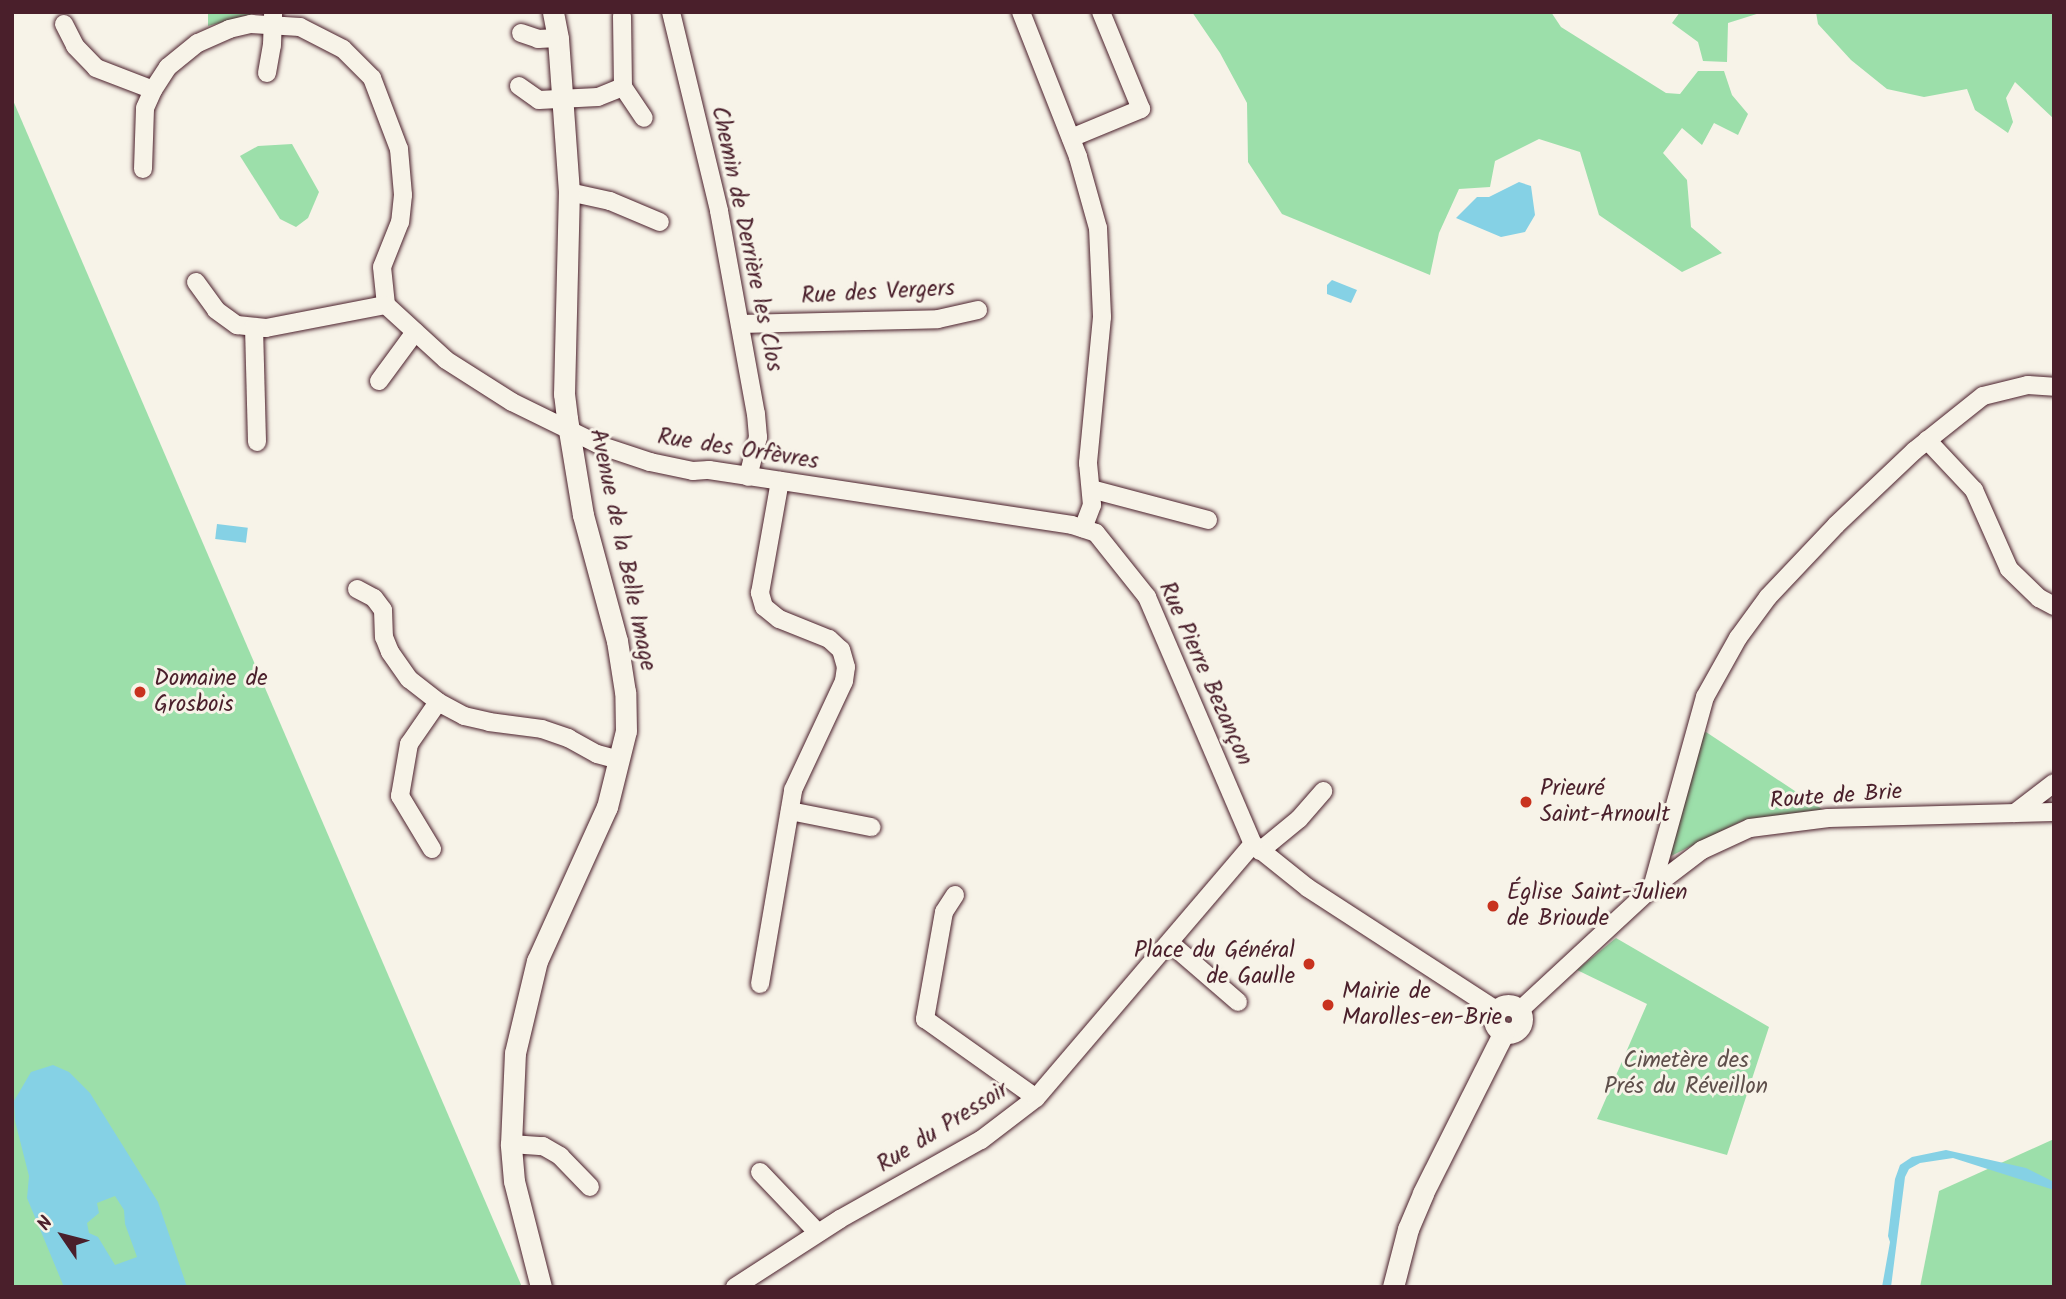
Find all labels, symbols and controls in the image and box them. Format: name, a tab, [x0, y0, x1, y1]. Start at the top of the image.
street label: Chemin de Derrière les Clos	[704, 104, 788, 374]
street label: Rue des Vergers	[800, 275, 956, 311]
street label: Rue des Orfèvres	[655, 424, 821, 476]
street label: Avenue de la Belle Image	[583, 426, 661, 674]
street label: Rue Pierre Bezançon	[1152, 578, 1258, 770]
place label: Domaine de Grosbois	[154, 665, 267, 719]
marker: Domaine de Grosbois	[132, 684, 148, 700]
place label: Prieuré Saint-Arnoult	[1540, 775, 1670, 829]
street label: Route de Brie	[1769, 779, 1903, 815]
marker: Prieuré Saint-Arnoult	[1518, 794, 1534, 810]
place label: Église Saint-Julien de Brioude	[1507, 879, 1688, 933]
marker: Église Saint-Julien de Brioude	[1485, 898, 1501, 914]
place label: Place du Général de Gaulle	[1134, 937, 1295, 991]
marker: Place du Général de Gaulle	[1301, 956, 1317, 972]
place label: Mairie de Marolles-en-Brie	[1342, 978, 1502, 1032]
marker: Mairie de Marolles-en-Brie	[1320, 997, 1336, 1013]
park label: Cimetère des Prés du Réveillon	[1604, 1047, 1768, 1101]
street label: Rue du Pressoir	[872, 1077, 1014, 1179]
north arrow	[28, 1201, 98, 1271]
text: N	[30, 1210, 62, 1237]

